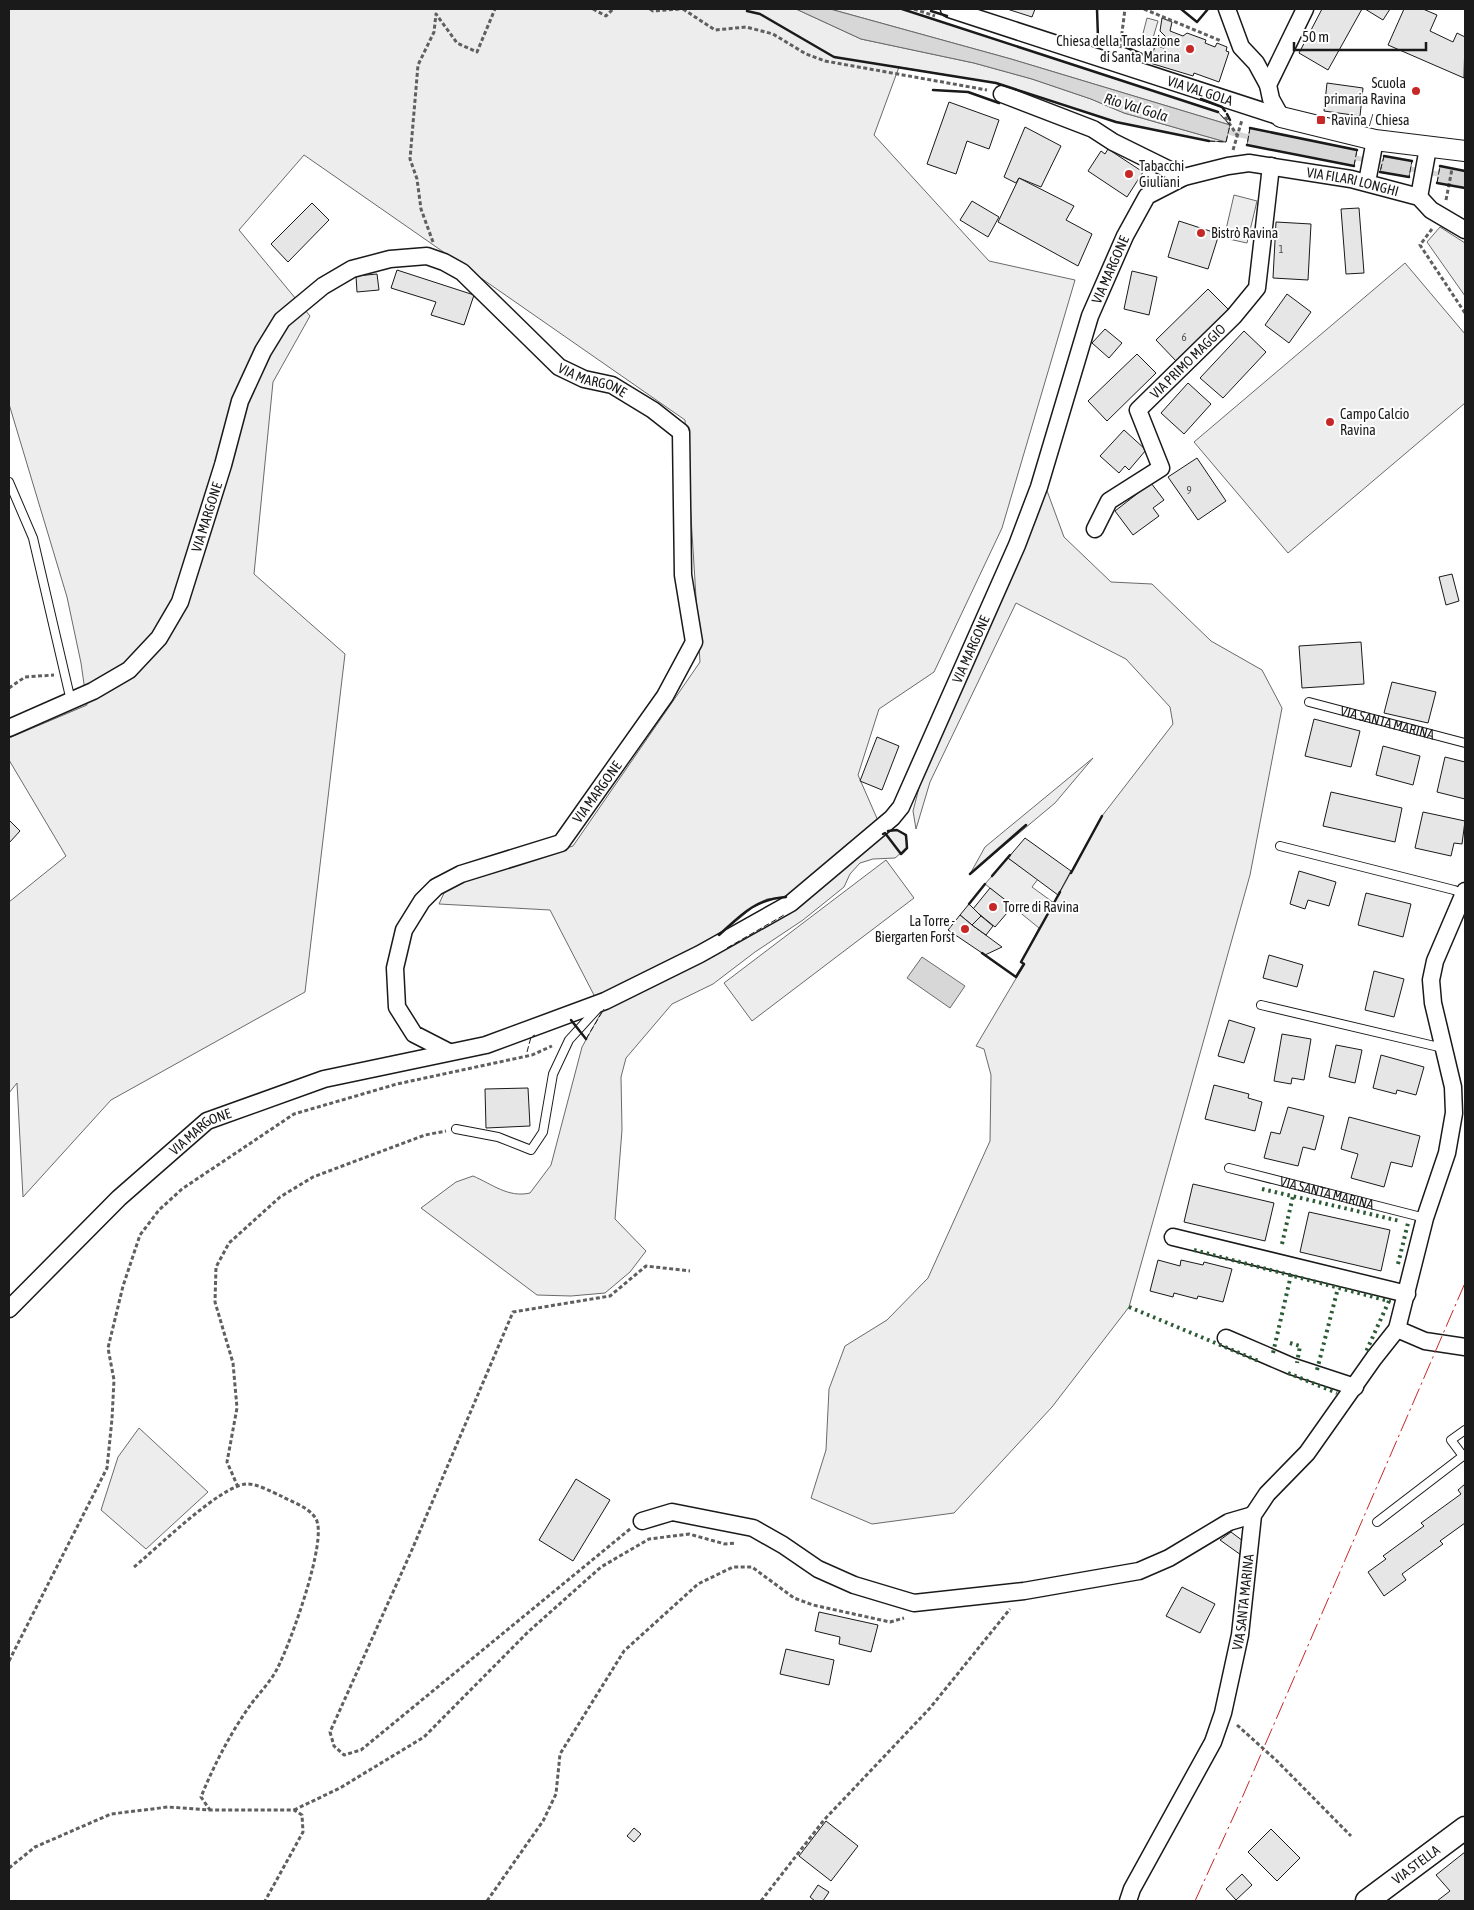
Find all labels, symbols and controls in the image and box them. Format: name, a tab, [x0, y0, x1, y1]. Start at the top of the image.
scale bar	[1294, 20, 1426, 52]
text: 50 m	[1302, 28, 1329, 45]
place label: Chiesa della Traslazione di Santa Marina	[1056, 33, 1180, 65]
marker: Chiesa della Traslazione di Santa Marina	[1184, 43, 1196, 55]
street label: VIA VAL GOLA	[1165, 73, 1235, 109]
place label: Scuola primaria Ravina	[1324, 75, 1406, 107]
marker: Scuola primaria Ravina	[1410, 85, 1422, 97]
water label: Rio Val Gola	[1102, 89, 1170, 125]
place label: Ravina / Chiesa	[1331, 112, 1409, 128]
marker: Ravina / Chiesa	[1315, 114, 1327, 126]
place label: Tabacchi Giuliani	[1139, 158, 1184, 190]
street label: VIA FILARI LONGHI	[1305, 164, 1401, 199]
marker: Tabacchi Giuliani	[1123, 168, 1135, 180]
place label: Bistrò Ravina	[1211, 225, 1278, 241]
marker: Bistrò Ravina	[1195, 227, 1207, 239]
street label: VIA MARGONE	[1088, 233, 1132, 306]
house number: 1	[1278, 243, 1284, 255]
street label: VIA PRIMO MAGGIO	[1147, 321, 1229, 402]
house number: 6	[1181, 331, 1187, 343]
street label: VIA MARGONE	[556, 360, 630, 400]
place label: Campo Calcio Ravina	[1340, 406, 1409, 438]
marker: Campo Calcio Ravina	[1324, 416, 1336, 428]
street label: VIA MARGONE	[188, 480, 225, 554]
house number: 9	[1186, 484, 1192, 496]
street label: VIA MARGONE	[949, 613, 993, 685]
street label: VIA SANTA MARINA	[1339, 703, 1436, 743]
street label: VIA MARGONE	[569, 758, 625, 826]
place label: Torre di Ravina	[1003, 899, 1079, 915]
marker: Torre di Ravina	[987, 901, 999, 913]
place label: La Torre - Biergarten Forst	[875, 913, 955, 945]
marker: La Torre - Biergarten Forst	[959, 923, 971, 935]
street label: VIA MARGONE	[166, 1105, 233, 1158]
street label: VIA SANTA MARINA	[1278, 1173, 1376, 1213]
street label: VIA SANTA MARINA	[1229, 1553, 1257, 1652]
street label: VIA STELLA	[1389, 1842, 1443, 1887]

